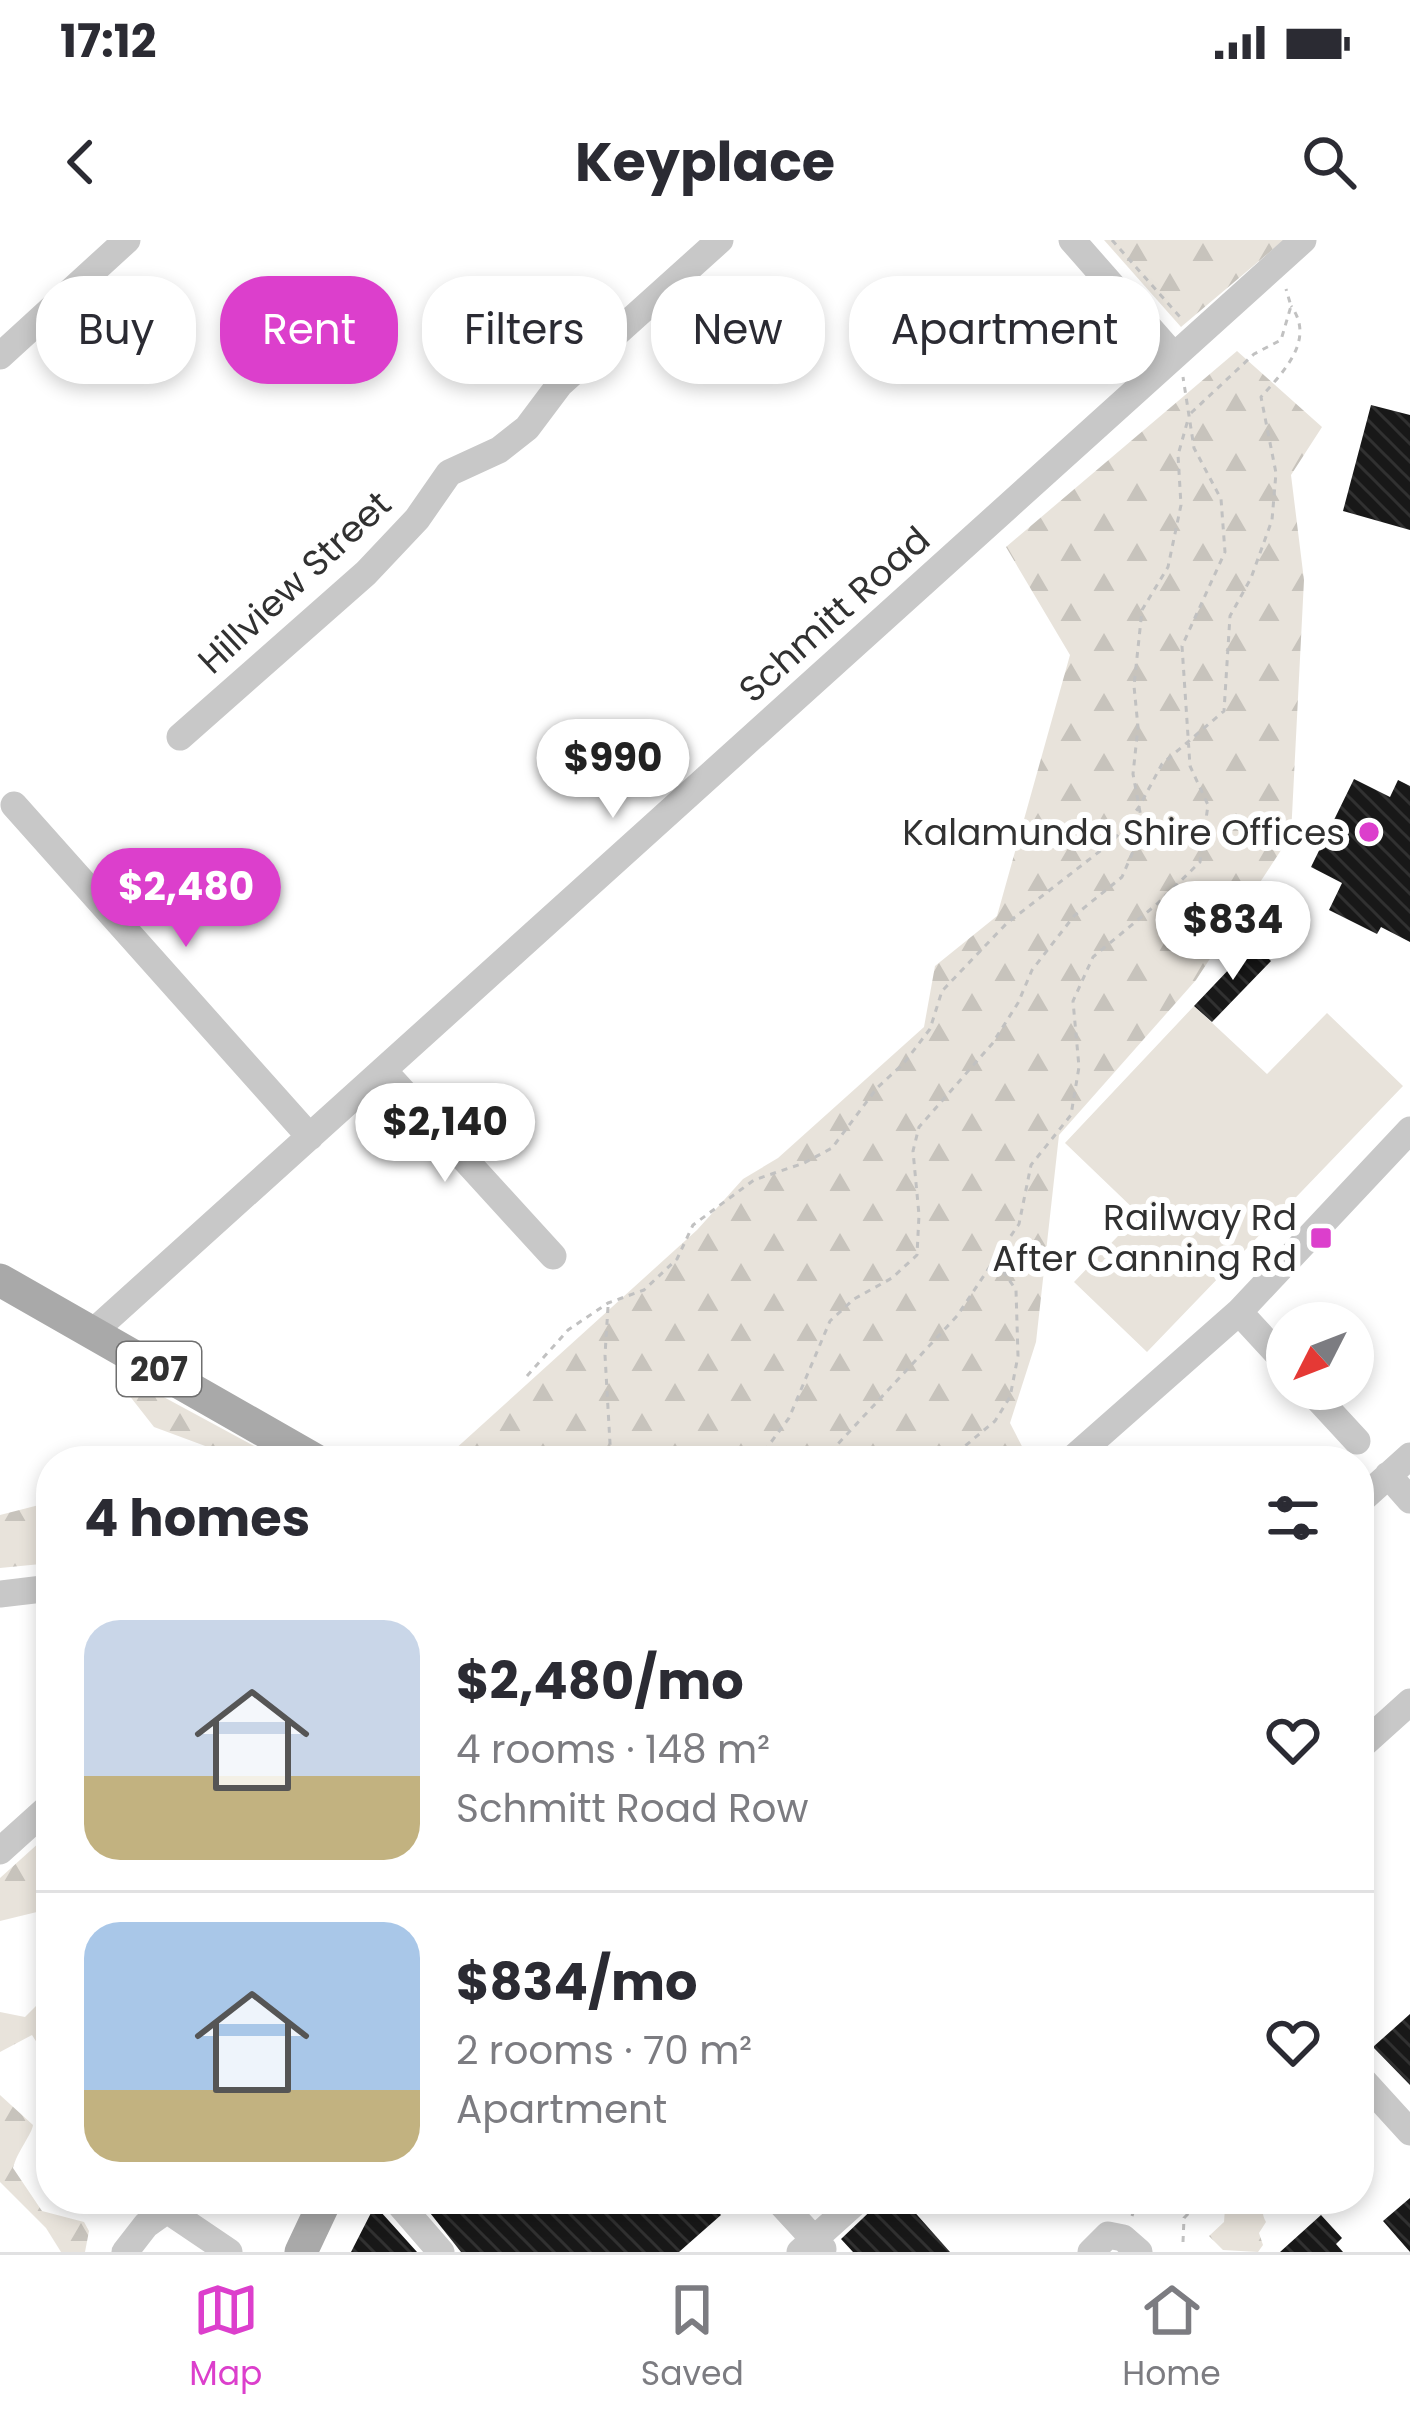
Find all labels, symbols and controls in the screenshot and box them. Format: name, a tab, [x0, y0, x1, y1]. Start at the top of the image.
text: 17:12	[60, 10, 156, 73]
text: Keyplace	[575, 124, 835, 200]
icon: back	[48, 129, 114, 195]
icon: search	[1296, 129, 1362, 195]
chip: Buy	[36, 276, 196, 384]
chip: Rent	[220, 276, 398, 384]
chip: Filters	[422, 276, 627, 384]
chip: New	[651, 276, 825, 384]
chip: Apartment	[849, 276, 1160, 384]
street label: Hillview Street	[186, 479, 402, 685]
street label: Schmitt Road	[728, 515, 941, 714]
pin: $990	[542, 719, 684, 821]
text: $990	[563, 730, 663, 785]
place label: Kalamunda Shire Offices	[902, 807, 1345, 858]
marker: Kalamunda Shire Offices	[1356, 819, 1382, 845]
pin: $2,480	[88, 848, 284, 950]
text: $2,480	[118, 859, 254, 914]
pin: $834	[1162, 881, 1304, 983]
text: $834	[1183, 892, 1283, 947]
pin: $2,140	[347, 1083, 543, 1185]
text: $2,140	[382, 1094, 508, 1149]
place label: Railway Rd After Canning Rd	[992, 1192, 1297, 1284]
marker: Railway Rd After Canning Rd	[1308, 1225, 1334, 1251]
north arrow	[1266, 1302, 1374, 1410]
map controls	[1266, 1302, 1374, 1410]
road number: 207	[117, 1342, 201, 1396]
text: 4 homes	[84, 1482, 310, 1554]
icon: filters	[1260, 1485, 1326, 1551]
text: $2,480/mo	[456, 1645, 744, 1717]
icon: home	[180, 1668, 324, 1812]
icon: heart	[1260, 1707, 1326, 1773]
text: 4 rooms · 148 m²	[456, 1722, 770, 1777]
text: Schmitt Road Row	[456, 1781, 809, 1836]
text: $834/mo	[456, 1946, 698, 2018]
icon: home	[180, 1970, 324, 2114]
icon: heart	[1260, 2009, 1326, 2075]
text: 2 rooms · 70 m²	[456, 2023, 752, 2078]
text: Apartment	[456, 2082, 667, 2137]
tab: Map	[189, 2277, 262, 2399]
tab: Saved	[641, 2277, 744, 2399]
tab: Home	[1122, 2277, 1221, 2399]

